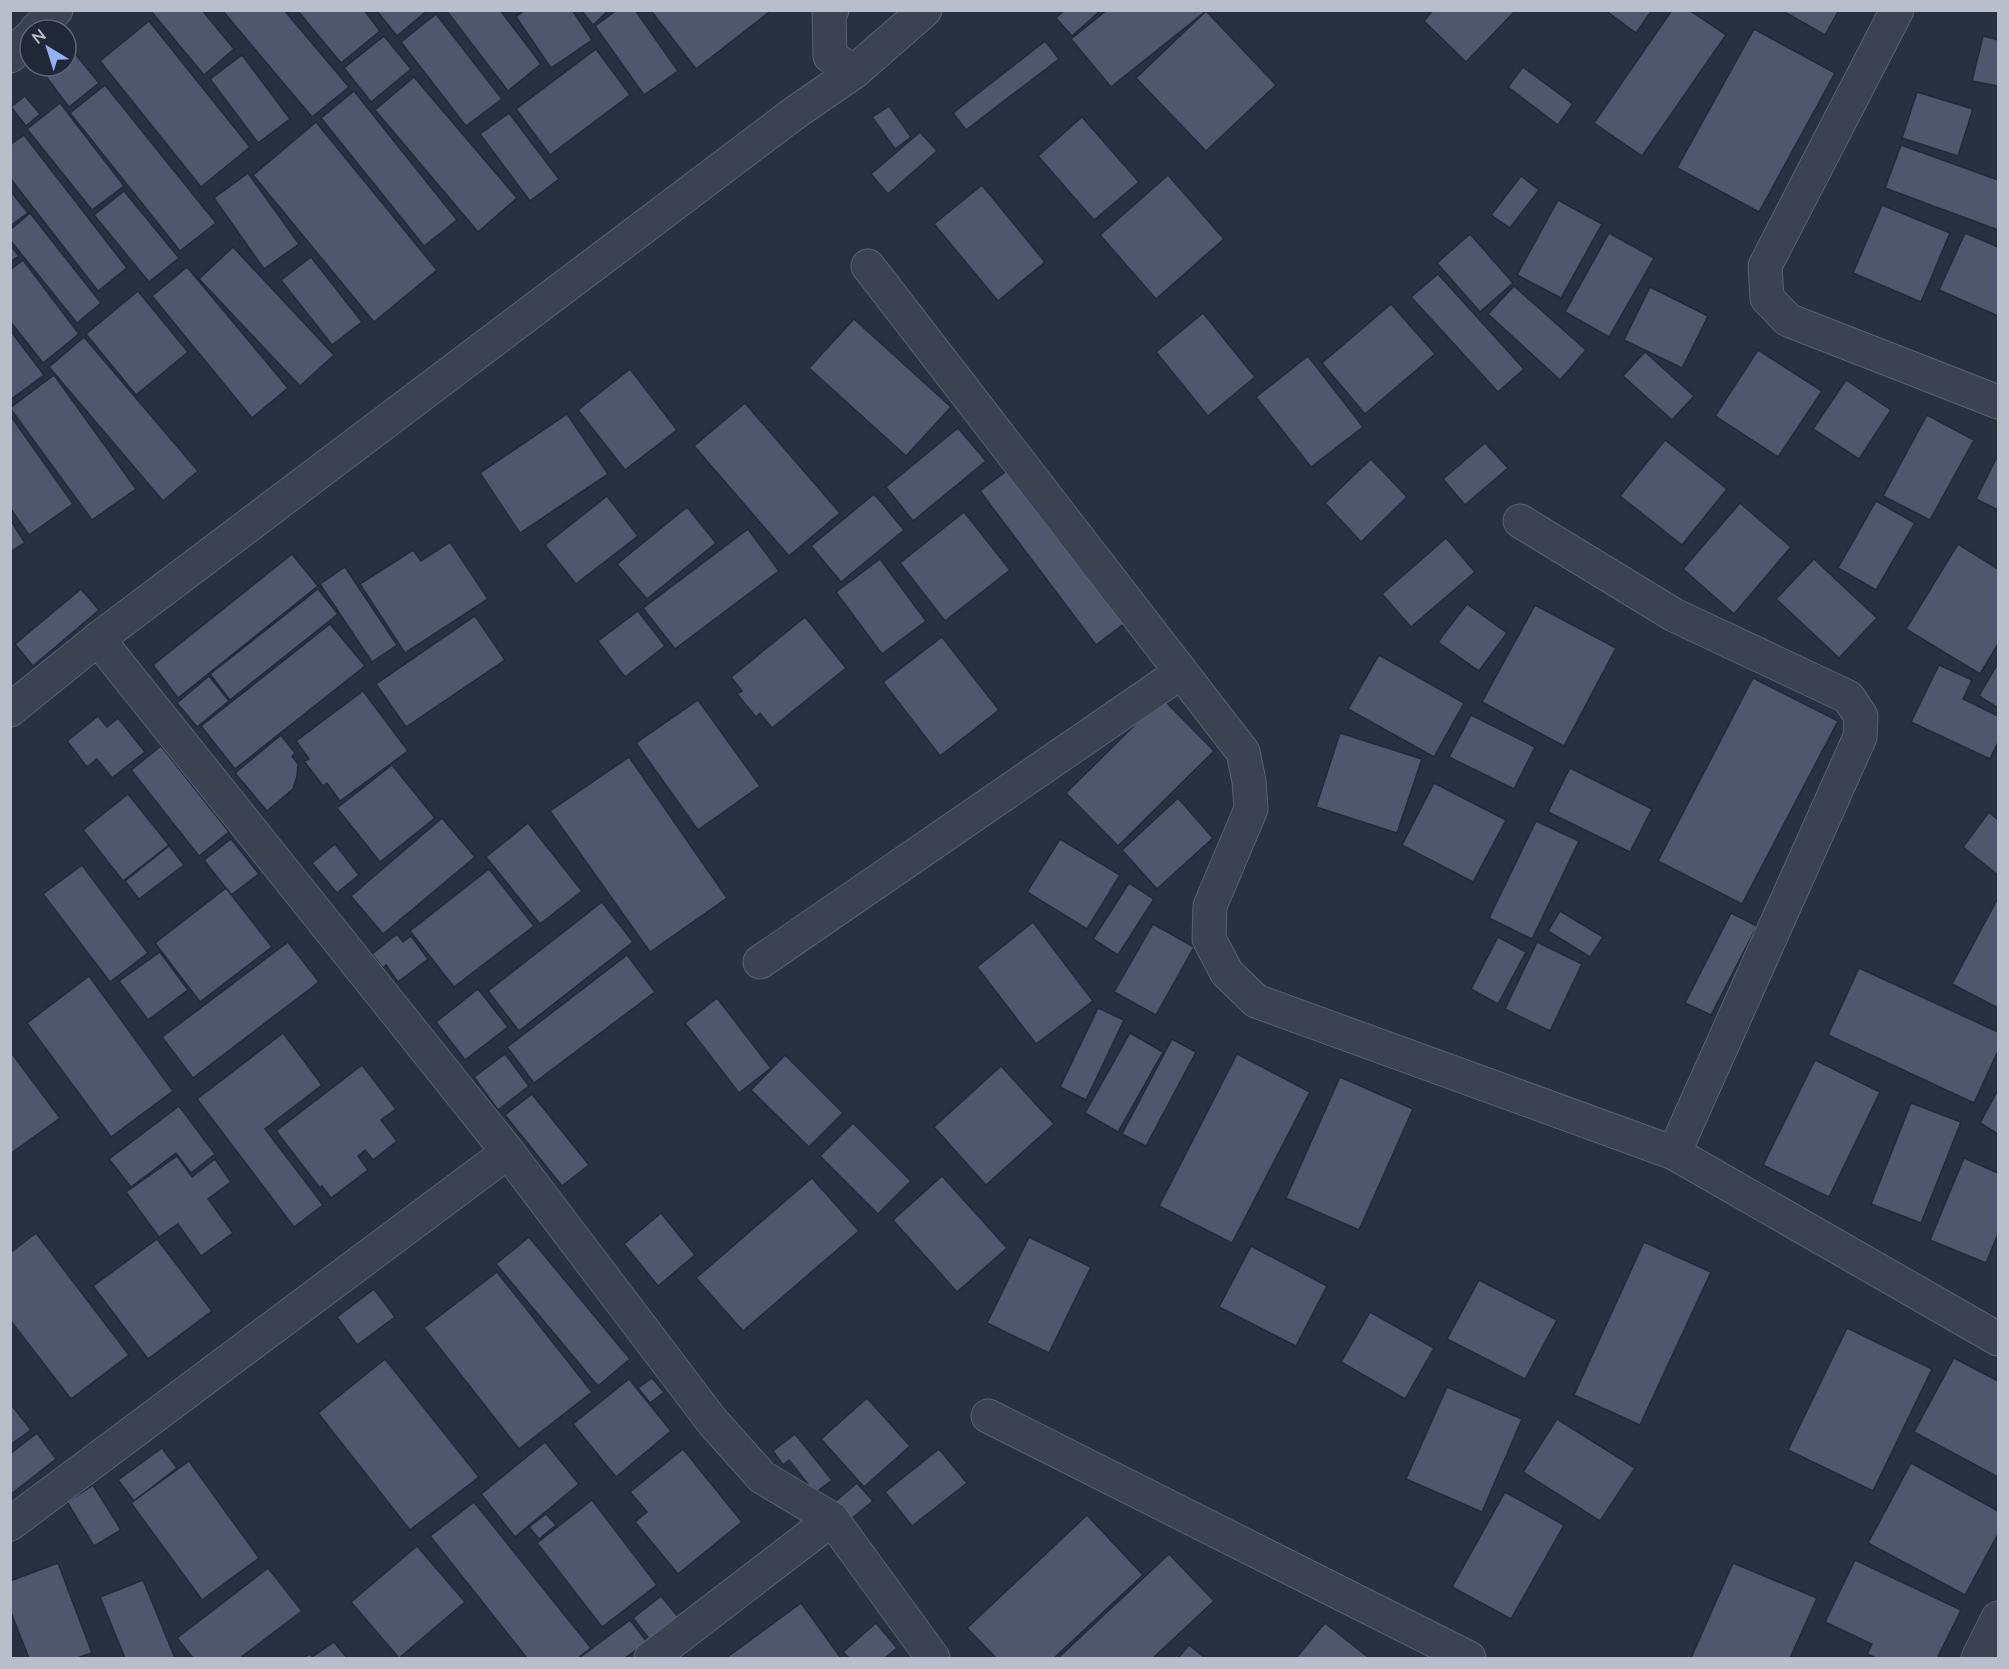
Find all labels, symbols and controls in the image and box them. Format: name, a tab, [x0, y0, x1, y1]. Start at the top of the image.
north arrow	[18, 18, 78, 78]
text: N	[28, 25, 49, 47]

